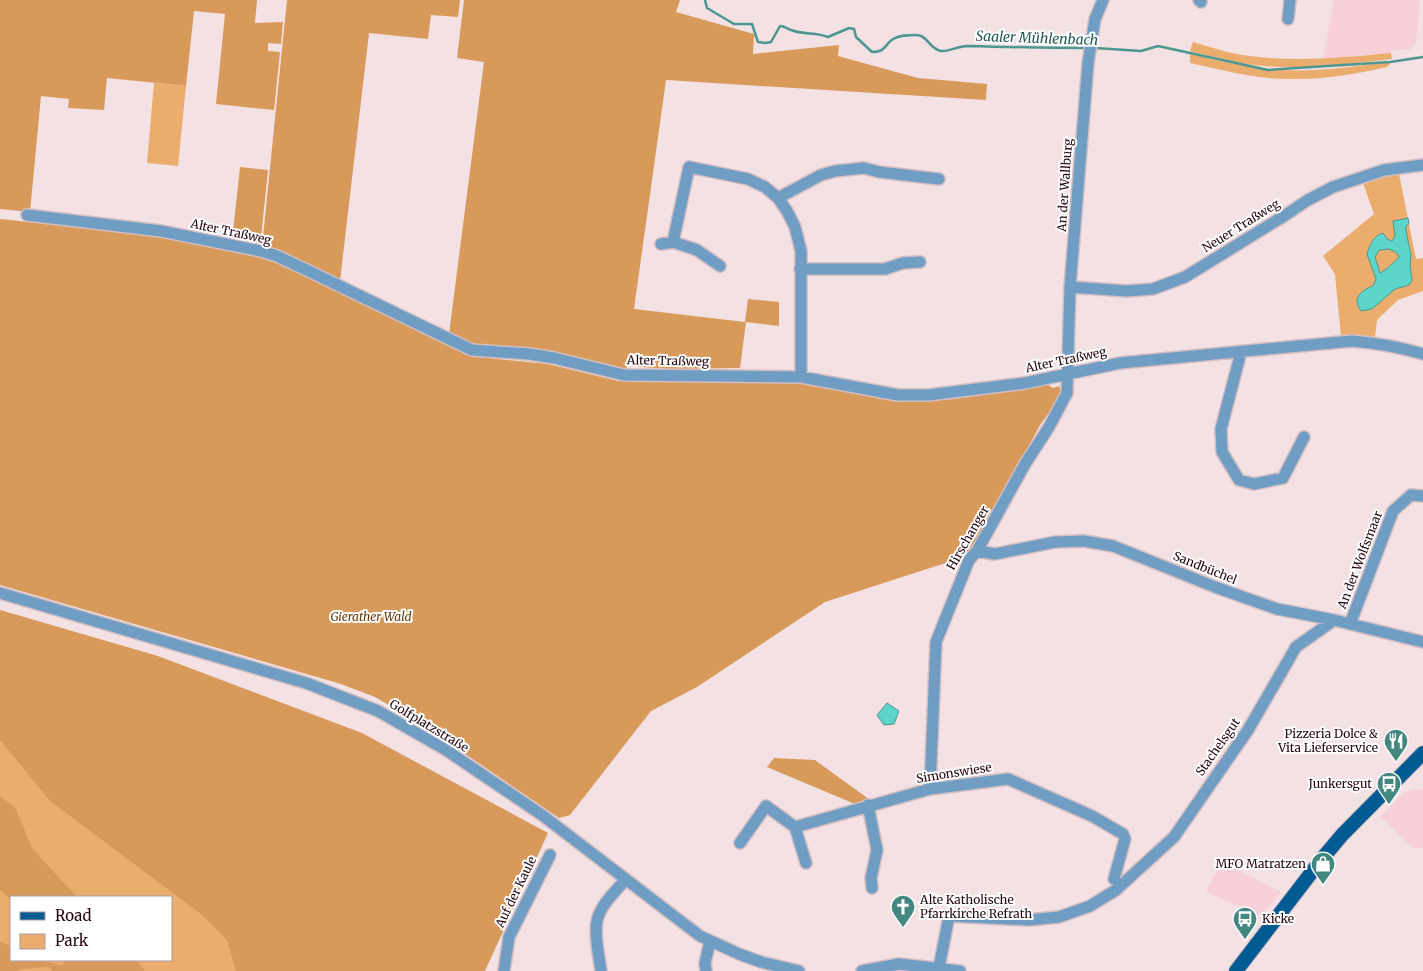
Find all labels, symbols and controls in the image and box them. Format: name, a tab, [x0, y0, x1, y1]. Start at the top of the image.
water label: Saaler Mühlenbach	[975, 27, 1099, 49]
street label: An der Wallburg	[1054, 137, 1075, 233]
street label: Neuer Traßweg	[1199, 195, 1283, 255]
street label: Alter Traßweg	[188, 215, 274, 248]
street label: Alter Traßweg	[1023, 343, 1108, 376]
street label: Alter Traßweg	[626, 352, 710, 369]
street label: Hirschanger	[943, 503, 992, 572]
street label: An der Wolfsmaar	[1334, 508, 1385, 612]
street label: Sandbüchel	[1171, 548, 1239, 587]
park label: Gierather Wald	[330, 609, 412, 624]
street label: Golfplatzstraße	[387, 696, 471, 755]
street label: Stachelsgut	[1192, 715, 1243, 779]
place label: Pizzeria Dolce & Vita Lieferservice	[1277, 726, 1378, 755]
restaurant icon: Pizzeria Dolce & Vita Lieferservice	[1383, 728, 1409, 762]
street label: Simonswiese	[915, 759, 993, 786]
bus stop icon: Junkersgut	[1376, 771, 1402, 805]
place label: Junkersgut	[1308, 776, 1372, 791]
shop icon: MFO Matratzen	[1310, 851, 1336, 885]
street label: Auf der Kaule	[491, 854, 539, 931]
place label: MFO Matratzen	[1215, 856, 1306, 871]
place label: Alte Katholische Pfarrkirche Refrath	[919, 892, 1032, 921]
church icon: Alte Katholische Pfarrkirche Refrath	[890, 894, 916, 928]
legend	[10, 896, 172, 961]
text: Road	[55, 906, 91, 925]
bus stop icon: Kicke	[1232, 906, 1258, 940]
place label: Kicke	[1262, 911, 1294, 926]
text: Park	[55, 931, 89, 950]

